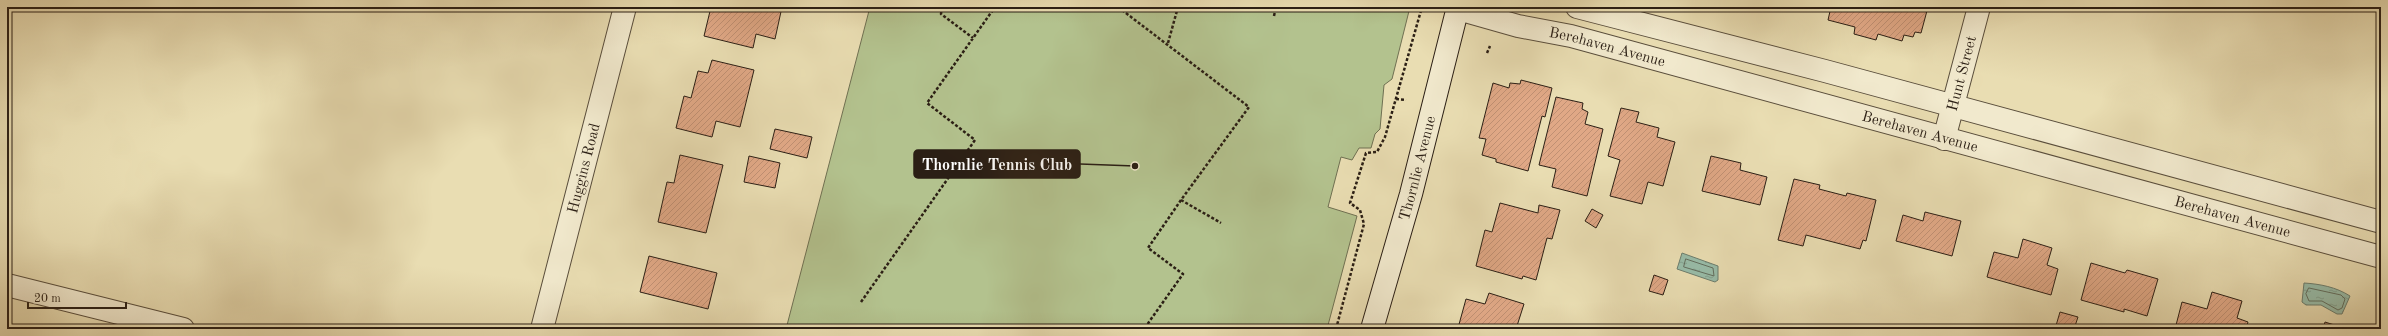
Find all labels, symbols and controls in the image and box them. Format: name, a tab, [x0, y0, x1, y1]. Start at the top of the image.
street label: Berehaven Avenue	[1548, 26, 1667, 70]
street label: Hunt Street	[1946, 34, 1980, 113]
street label: Berehaven Avenue	[1860, 110, 1979, 156]
street label: Thornlie Avenue	[1398, 115, 1439, 223]
street label: Huggins Road	[566, 122, 604, 215]
callout: Thornlie Tennis Club	[914, 150, 1080, 178]
text: Thornlie Tennis Club	[922, 158, 1072, 174]
street label: Berehaven Avenue	[2172, 195, 2292, 241]
scale bar	[28, 284, 126, 310]
text: 20 m	[34, 293, 61, 305]

